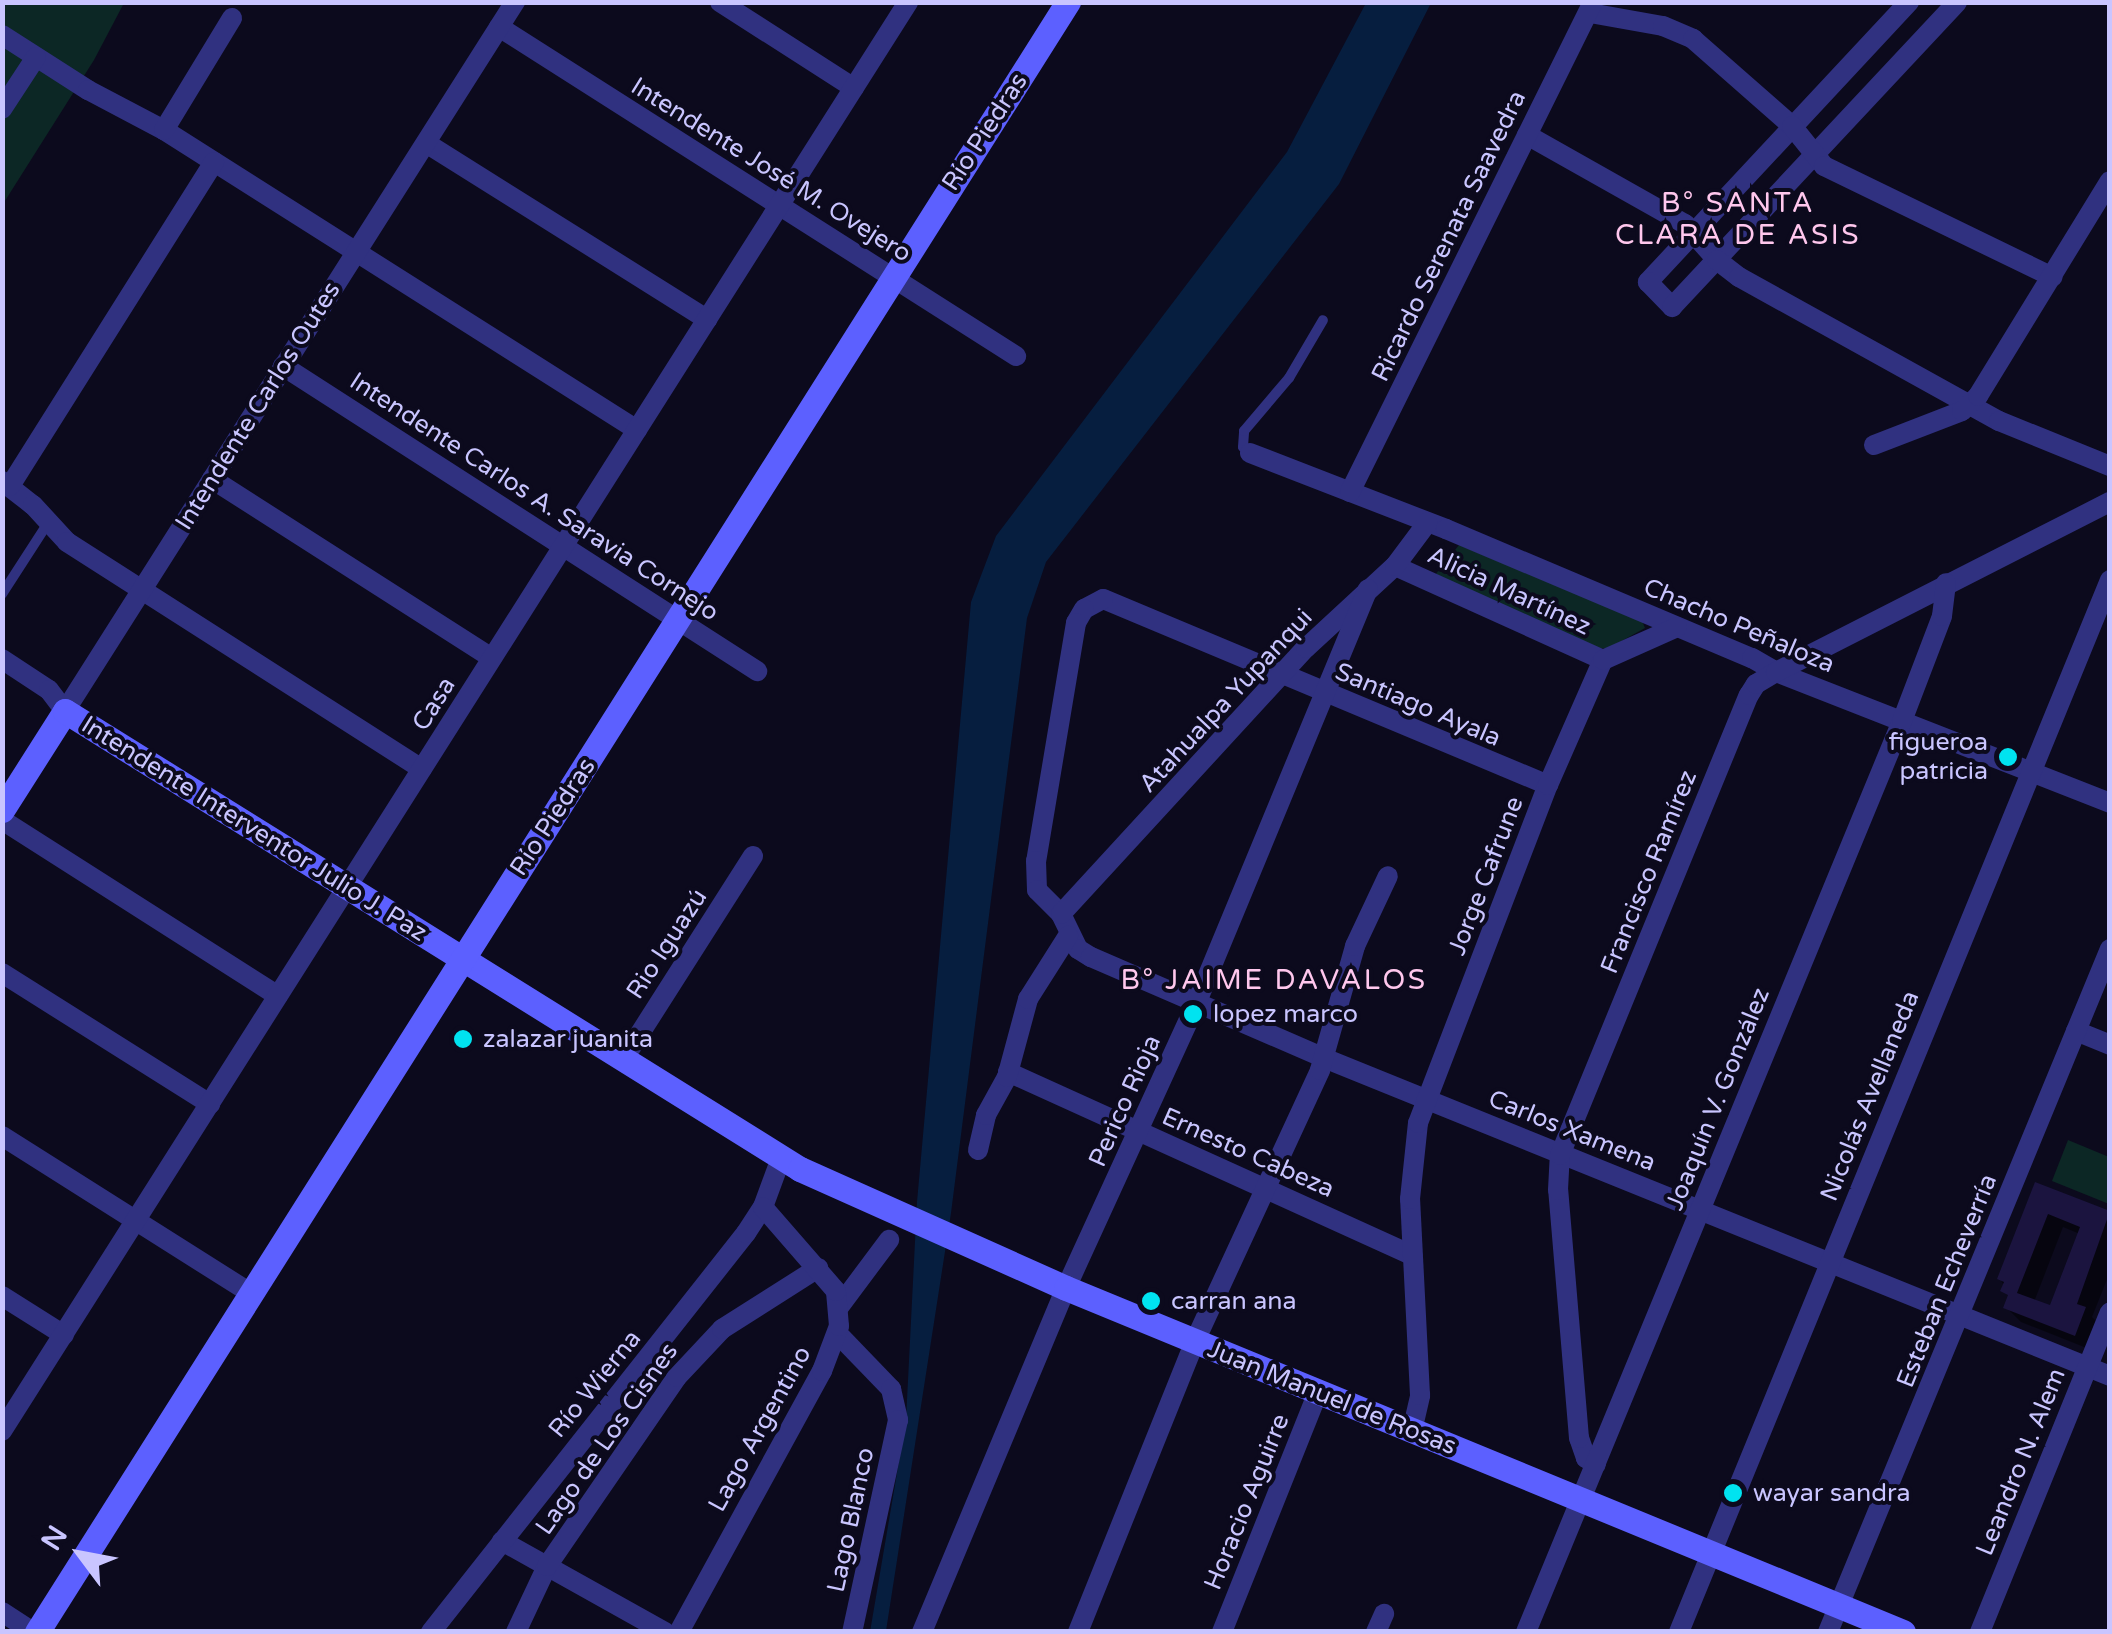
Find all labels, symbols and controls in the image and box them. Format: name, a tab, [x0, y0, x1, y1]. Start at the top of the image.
street label: Río Piedras	[936, 68, 1034, 196]
street label: Intendente José M. Ovejero	[625, 71, 917, 269]
street label: Ricardo Serenata Saavedra	[1365, 86, 1533, 386]
district label: B° SANTA CLARA DE ASIS	[1615, 186, 1861, 252]
street label: Intendente Carlos Outes	[169, 276, 347, 536]
street label: Intendente Carlos A. Saravia Cornejo	[344, 366, 724, 628]
street label: Alicia Martínez	[1423, 540, 1595, 642]
street label: Chacho Peñaloza	[1639, 572, 1839, 680]
street label: Atahualpa Yupanqui	[1133, 603, 1319, 799]
street label: Santiago Ayala	[1331, 657, 1505, 753]
street label: Casa	[406, 672, 462, 736]
street label: Intendente Interventor Julio J. Paz	[76, 710, 432, 948]
place label: figueroa patricia	[1888, 728, 1988, 787]
marker: figueroa patricia	[1997, 746, 2019, 768]
street label: Río Piedras	[504, 753, 602, 881]
street label: Francisco Ramírez	[1595, 766, 1703, 978]
street label: Jorge Cafrune	[1442, 793, 1530, 959]
street label: Rio Iguazú	[620, 883, 714, 1005]
district label: B° JAIME DAVALOS	[1121, 963, 1427, 997]
street label: Joaquín V. González	[1660, 983, 1776, 1215]
street label: Nicolás Avellaneda	[1814, 987, 1926, 1205]
place label: lopez marco	[1213, 999, 1358, 1029]
marker: lopez marco	[1182, 1003, 1204, 1025]
place label: zalazar juanita	[483, 1024, 653, 1054]
marker: zalazar juanita	[452, 1028, 474, 1050]
street label: Perico Rioja	[1083, 1031, 1167, 1171]
street label: Carlos Xamena	[1484, 1084, 1660, 1178]
street label: Ernesto Cabeza	[1157, 1102, 1339, 1204]
street label: Esteban Echeverría	[1890, 1170, 2004, 1392]
place label: carran ana	[1171, 1286, 1297, 1316]
marker: carran ana	[1140, 1290, 1162, 1312]
street label: Río Wierna	[542, 1324, 648, 1444]
street label: Juan Manuel de Rosas	[1203, 1334, 1461, 1462]
street label: Lago de Los Cisnes	[529, 1337, 685, 1541]
street label: Lago Argentino	[702, 1341, 818, 1517]
street label: Leandro N. Alem	[1970, 1364, 2072, 1560]
street label: Horacio Aguirre	[1198, 1410, 1296, 1594]
street label: Lago Blanco	[821, 1445, 881, 1595]
place label: wayar sandra	[1753, 1478, 1911, 1508]
marker: wayar sandra	[1722, 1482, 1744, 1504]
north arrow	[30, 1504, 130, 1604]
text: N	[34, 1520, 75, 1557]

